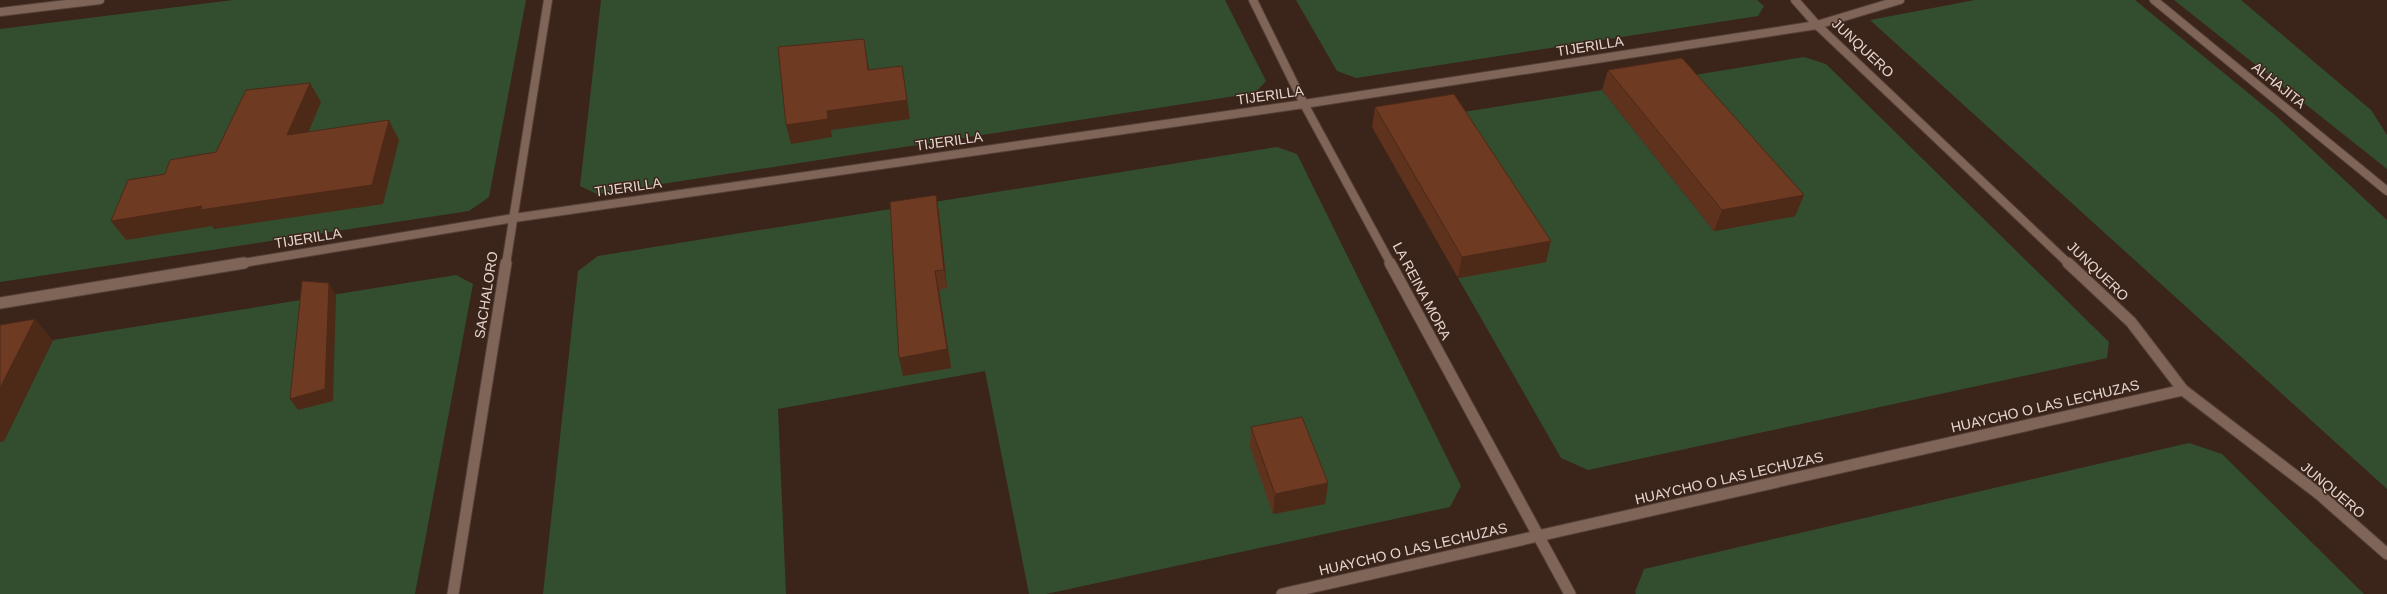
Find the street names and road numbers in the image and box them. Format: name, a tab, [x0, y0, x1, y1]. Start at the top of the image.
street label: JUNQUERO	[1829, 15, 1897, 81]
street label: TIJERILLA	[1555, 33, 1625, 59]
street label: ALHAJITA	[2249, 59, 2310, 112]
street label: TIJERILLA	[1235, 82, 1305, 108]
street label: TIJERILLA	[914, 128, 984, 154]
street label: TIJERILLA	[593, 174, 663, 200]
street label: TIJERILLA	[273, 225, 343, 251]
street label: JUNQUERO	[2064, 238, 2132, 304]
street label: LA REINA MORA	[1390, 239, 1455, 343]
street label: SACHALORO	[471, 250, 501, 340]
street label: HUAYCHO O LAS LECHUZAS	[1949, 377, 2141, 435]
street label: HUAYCHO O LAS LECHUZAS	[1633, 449, 1825, 507]
street label: JUNQUERO	[2298, 459, 2368, 521]
street label: HUAYCHO O LAS LECHUZAS	[1317, 520, 1509, 578]

